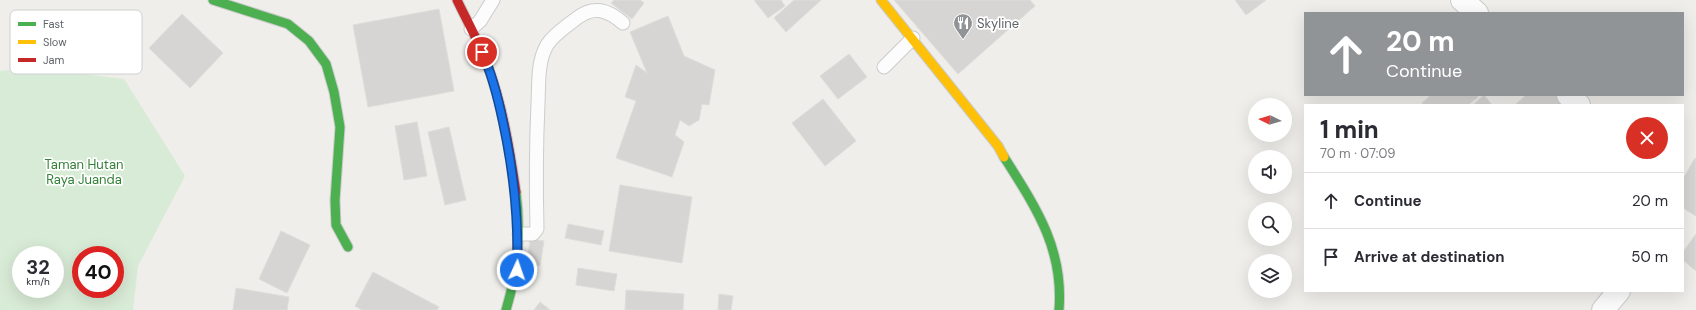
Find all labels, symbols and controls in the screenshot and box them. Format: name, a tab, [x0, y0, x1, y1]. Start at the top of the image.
legend	[10, 10, 142, 74]
restaurant icon: Skyline	[952, 12, 974, 40]
place label: Skyline	[977, 15, 1019, 32]
text: Fast	[43, 17, 64, 31]
text: 20 m	[1386, 23, 1455, 60]
icon: ahead	[1320, 28, 1372, 80]
text: Slow	[43, 35, 67, 49]
pin	[465, 35, 499, 69]
icon: arrive	[471, 41, 493, 63]
text: Jam	[43, 53, 64, 67]
text: Continue	[1386, 59, 1462, 83]
north arrow	[1248, 98, 1292, 142]
map controls	[1248, 98, 1292, 298]
text: 1 min	[1320, 114, 1379, 145]
button: close	[1626, 117, 1668, 159]
text: 70 m · 07:09	[1320, 145, 1396, 162]
button: sound	[1248, 150, 1292, 194]
park label: Taman Hutan Raya Juanda	[45, 156, 123, 188]
icon: ahead	[1320, 190, 1342, 212]
text: Continue	[1354, 191, 1422, 211]
text: 20 m	[1632, 191, 1668, 211]
button: search	[1248, 202, 1292, 246]
speed limit sign: 40	[72, 246, 124, 298]
icon: arrive	[1320, 246, 1342, 268]
text: Arrive at destination	[1354, 247, 1505, 267]
text: 50 m	[1631, 247, 1668, 267]
position arrow	[496, 249, 538, 291]
text: 32	[26, 254, 50, 280]
button: layers	[1248, 254, 1292, 298]
text: km/h	[26, 275, 50, 288]

